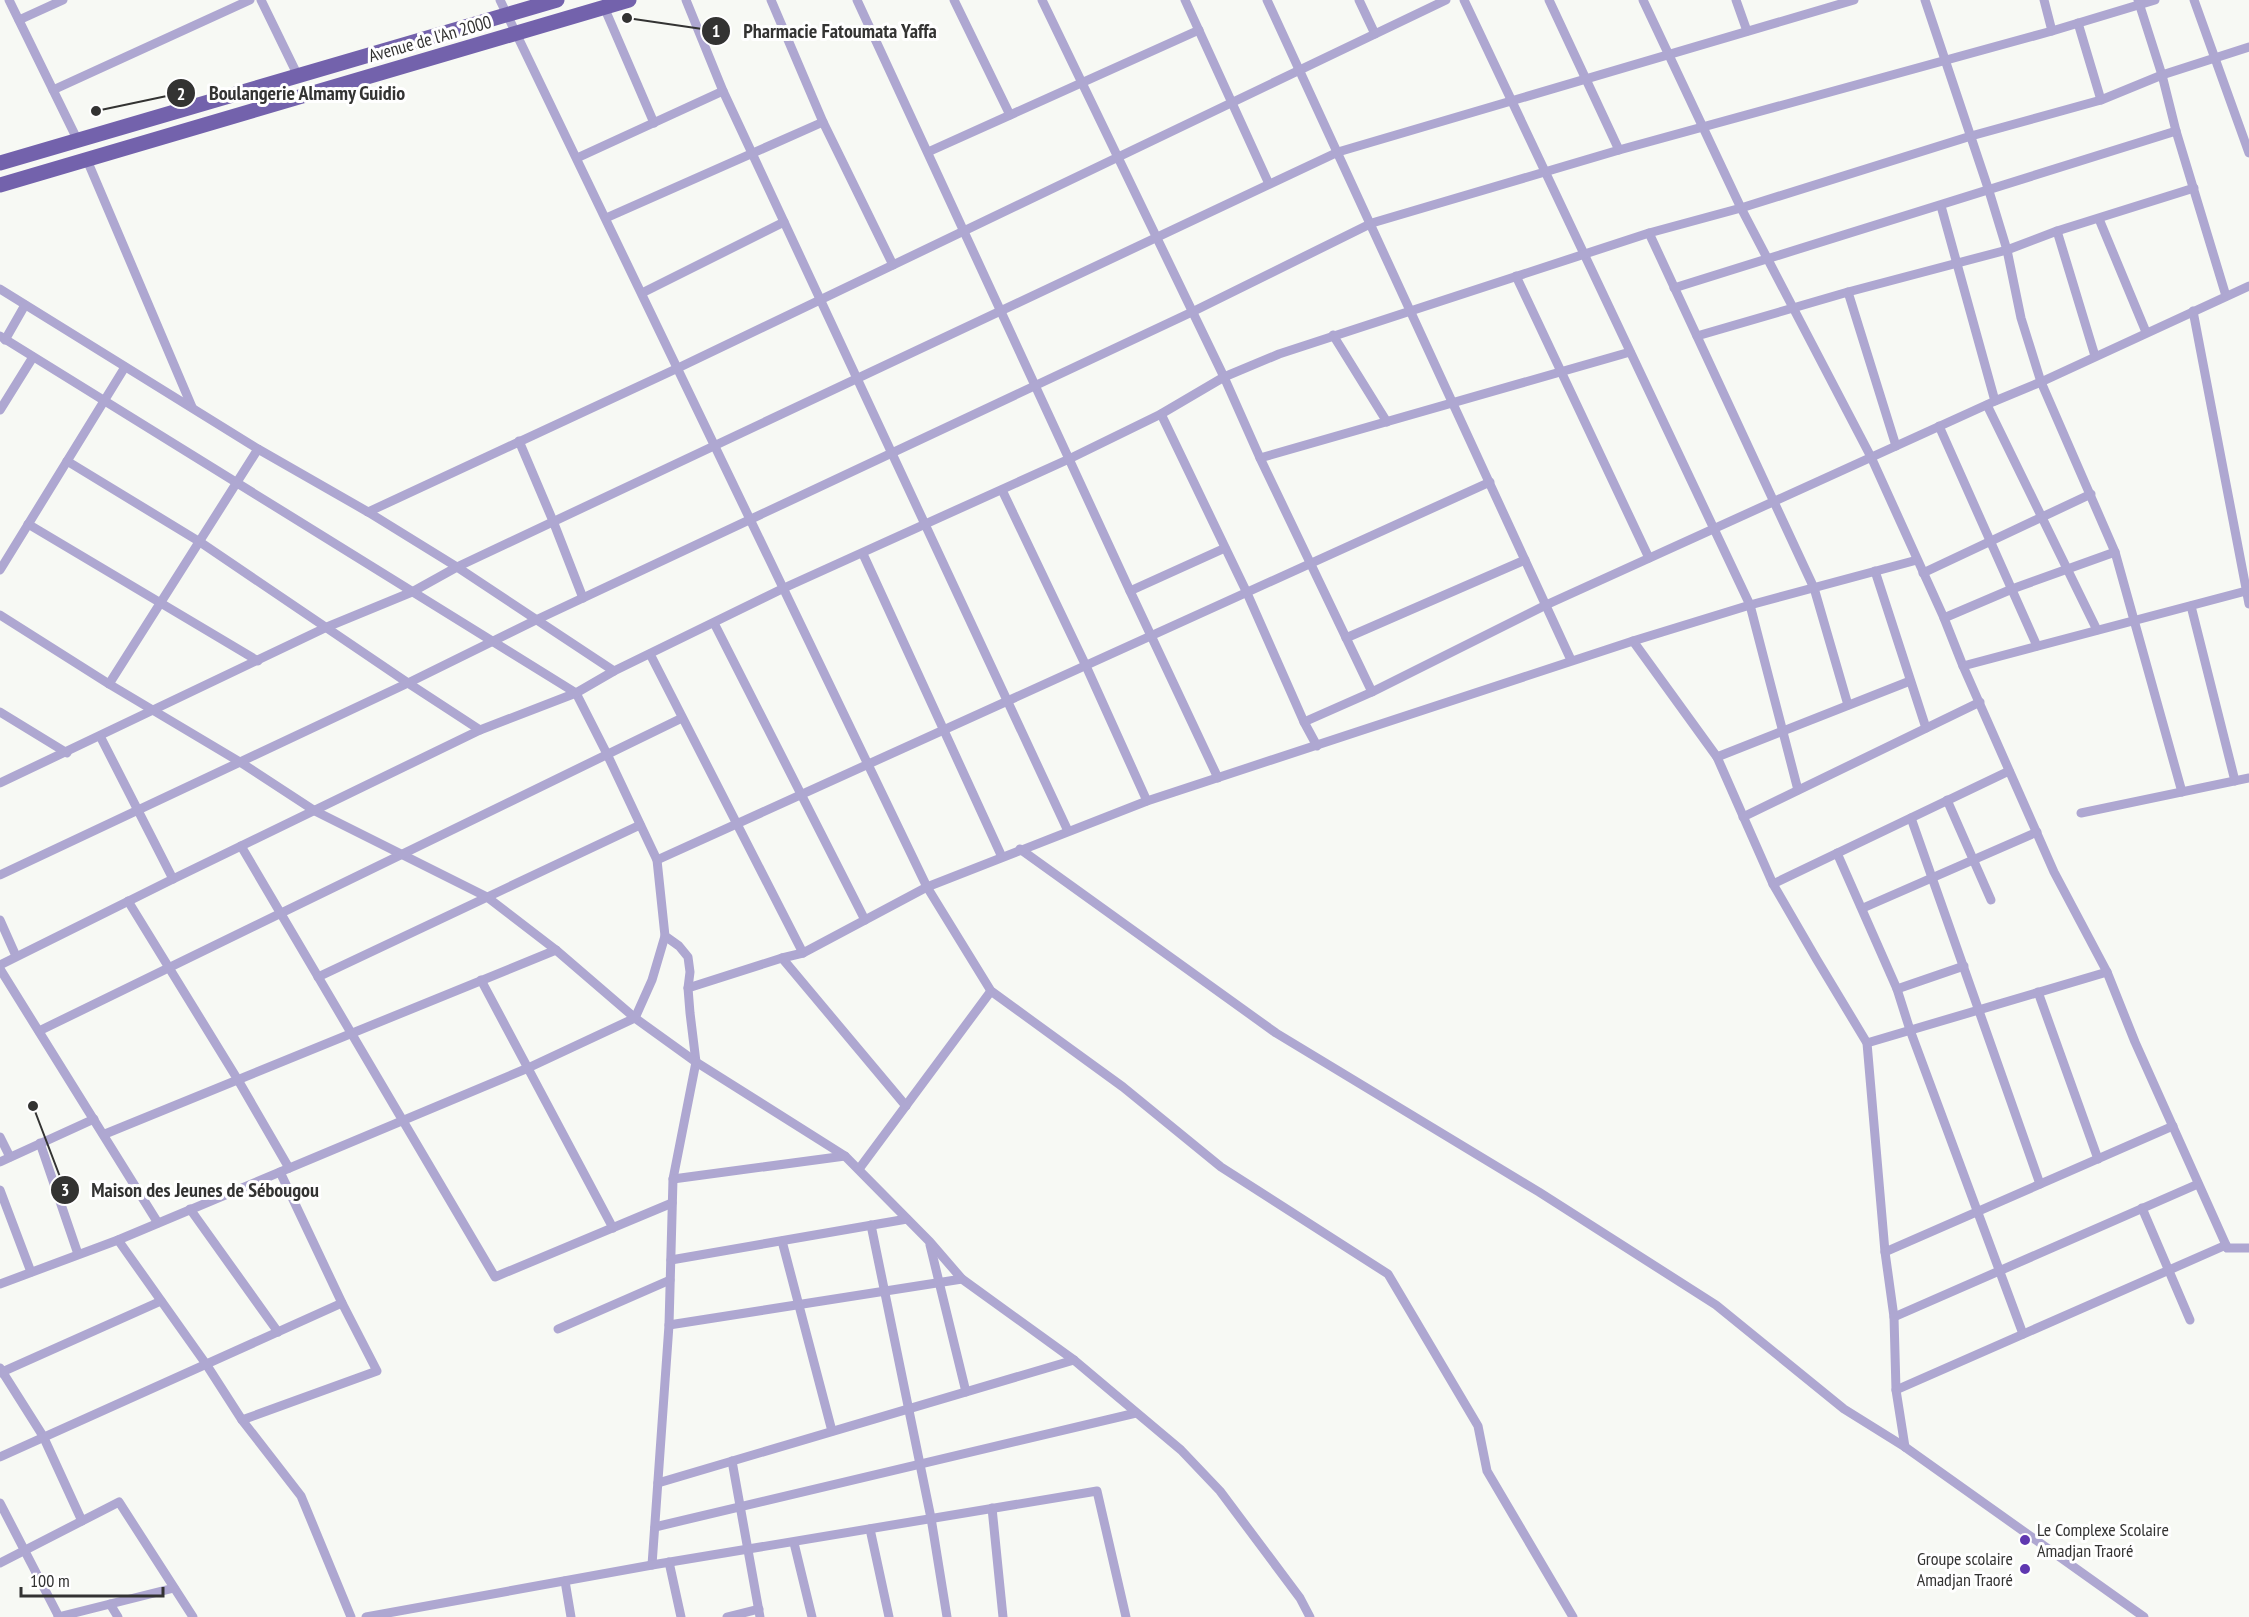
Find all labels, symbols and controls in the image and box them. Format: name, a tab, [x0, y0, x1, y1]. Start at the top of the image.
street label: Avenue de l'An 2000	[366, 10, 494, 67]
callout: Pharmacie Fatoumata Yaffa	[701, 12, 949, 50]
text: Pharmacie Fatoumata Yaffa	[743, 18, 937, 44]
text: 1	[712, 19, 720, 42]
callout: Boulangerie Almamy Guidio	[166, 74, 418, 112]
text: Boulangerie Almamy Guidio	[209, 80, 405, 106]
text: 2	[177, 82, 185, 105]
callout: Maison des Jeunes de Sébougou	[50, 1171, 331, 1209]
text: Maison des Jeunes de Sébougou	[91, 1177, 319, 1203]
text: 3	[61, 1178, 69, 1201]
place label: Le Complexe Scolaire Amadjan Traoré	[2037, 1518, 2169, 1562]
marker: Le Complexe Scolaire Amadjan Traoré	[2018, 1533, 2032, 1547]
place label: Groupe scolaire Amadjan Traoré	[1917, 1547, 2013, 1591]
scale bar	[21, 1560, 164, 1598]
marker: Groupe scolaire Amadjan Traoré	[2018, 1562, 2032, 1576]
text: 100 m	[30, 1569, 70, 1592]

